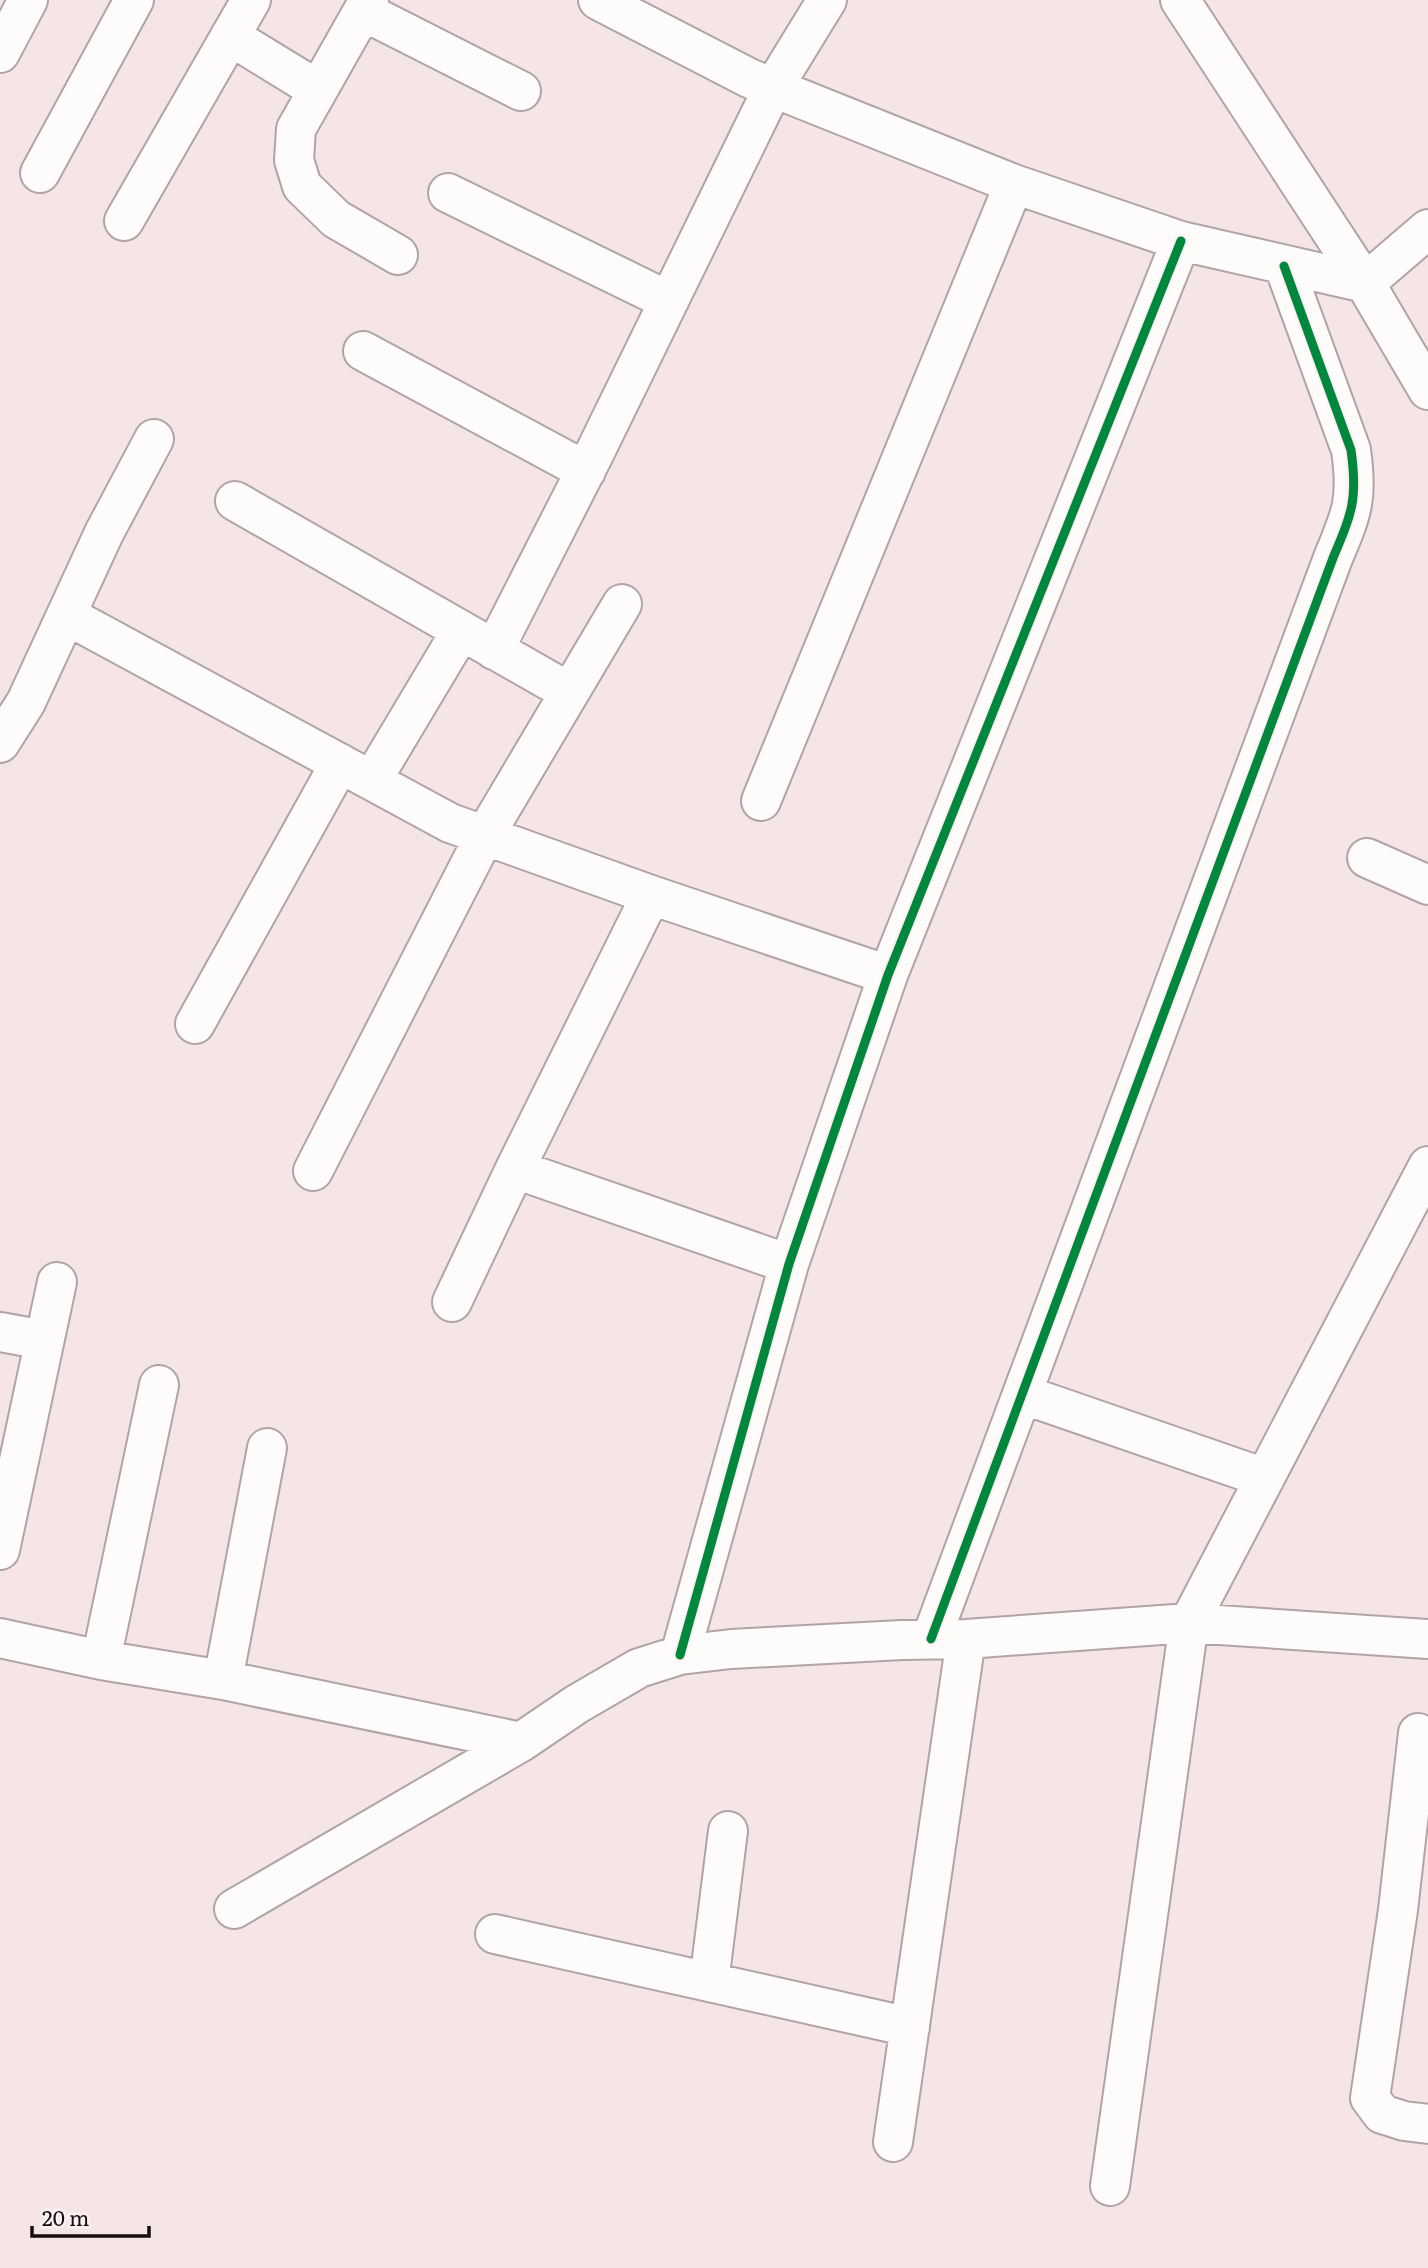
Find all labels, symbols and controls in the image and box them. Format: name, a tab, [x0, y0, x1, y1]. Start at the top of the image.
scale bar	[32, 2194, 149, 2238]
text: 20 m	[42, 2201, 89, 2232]

